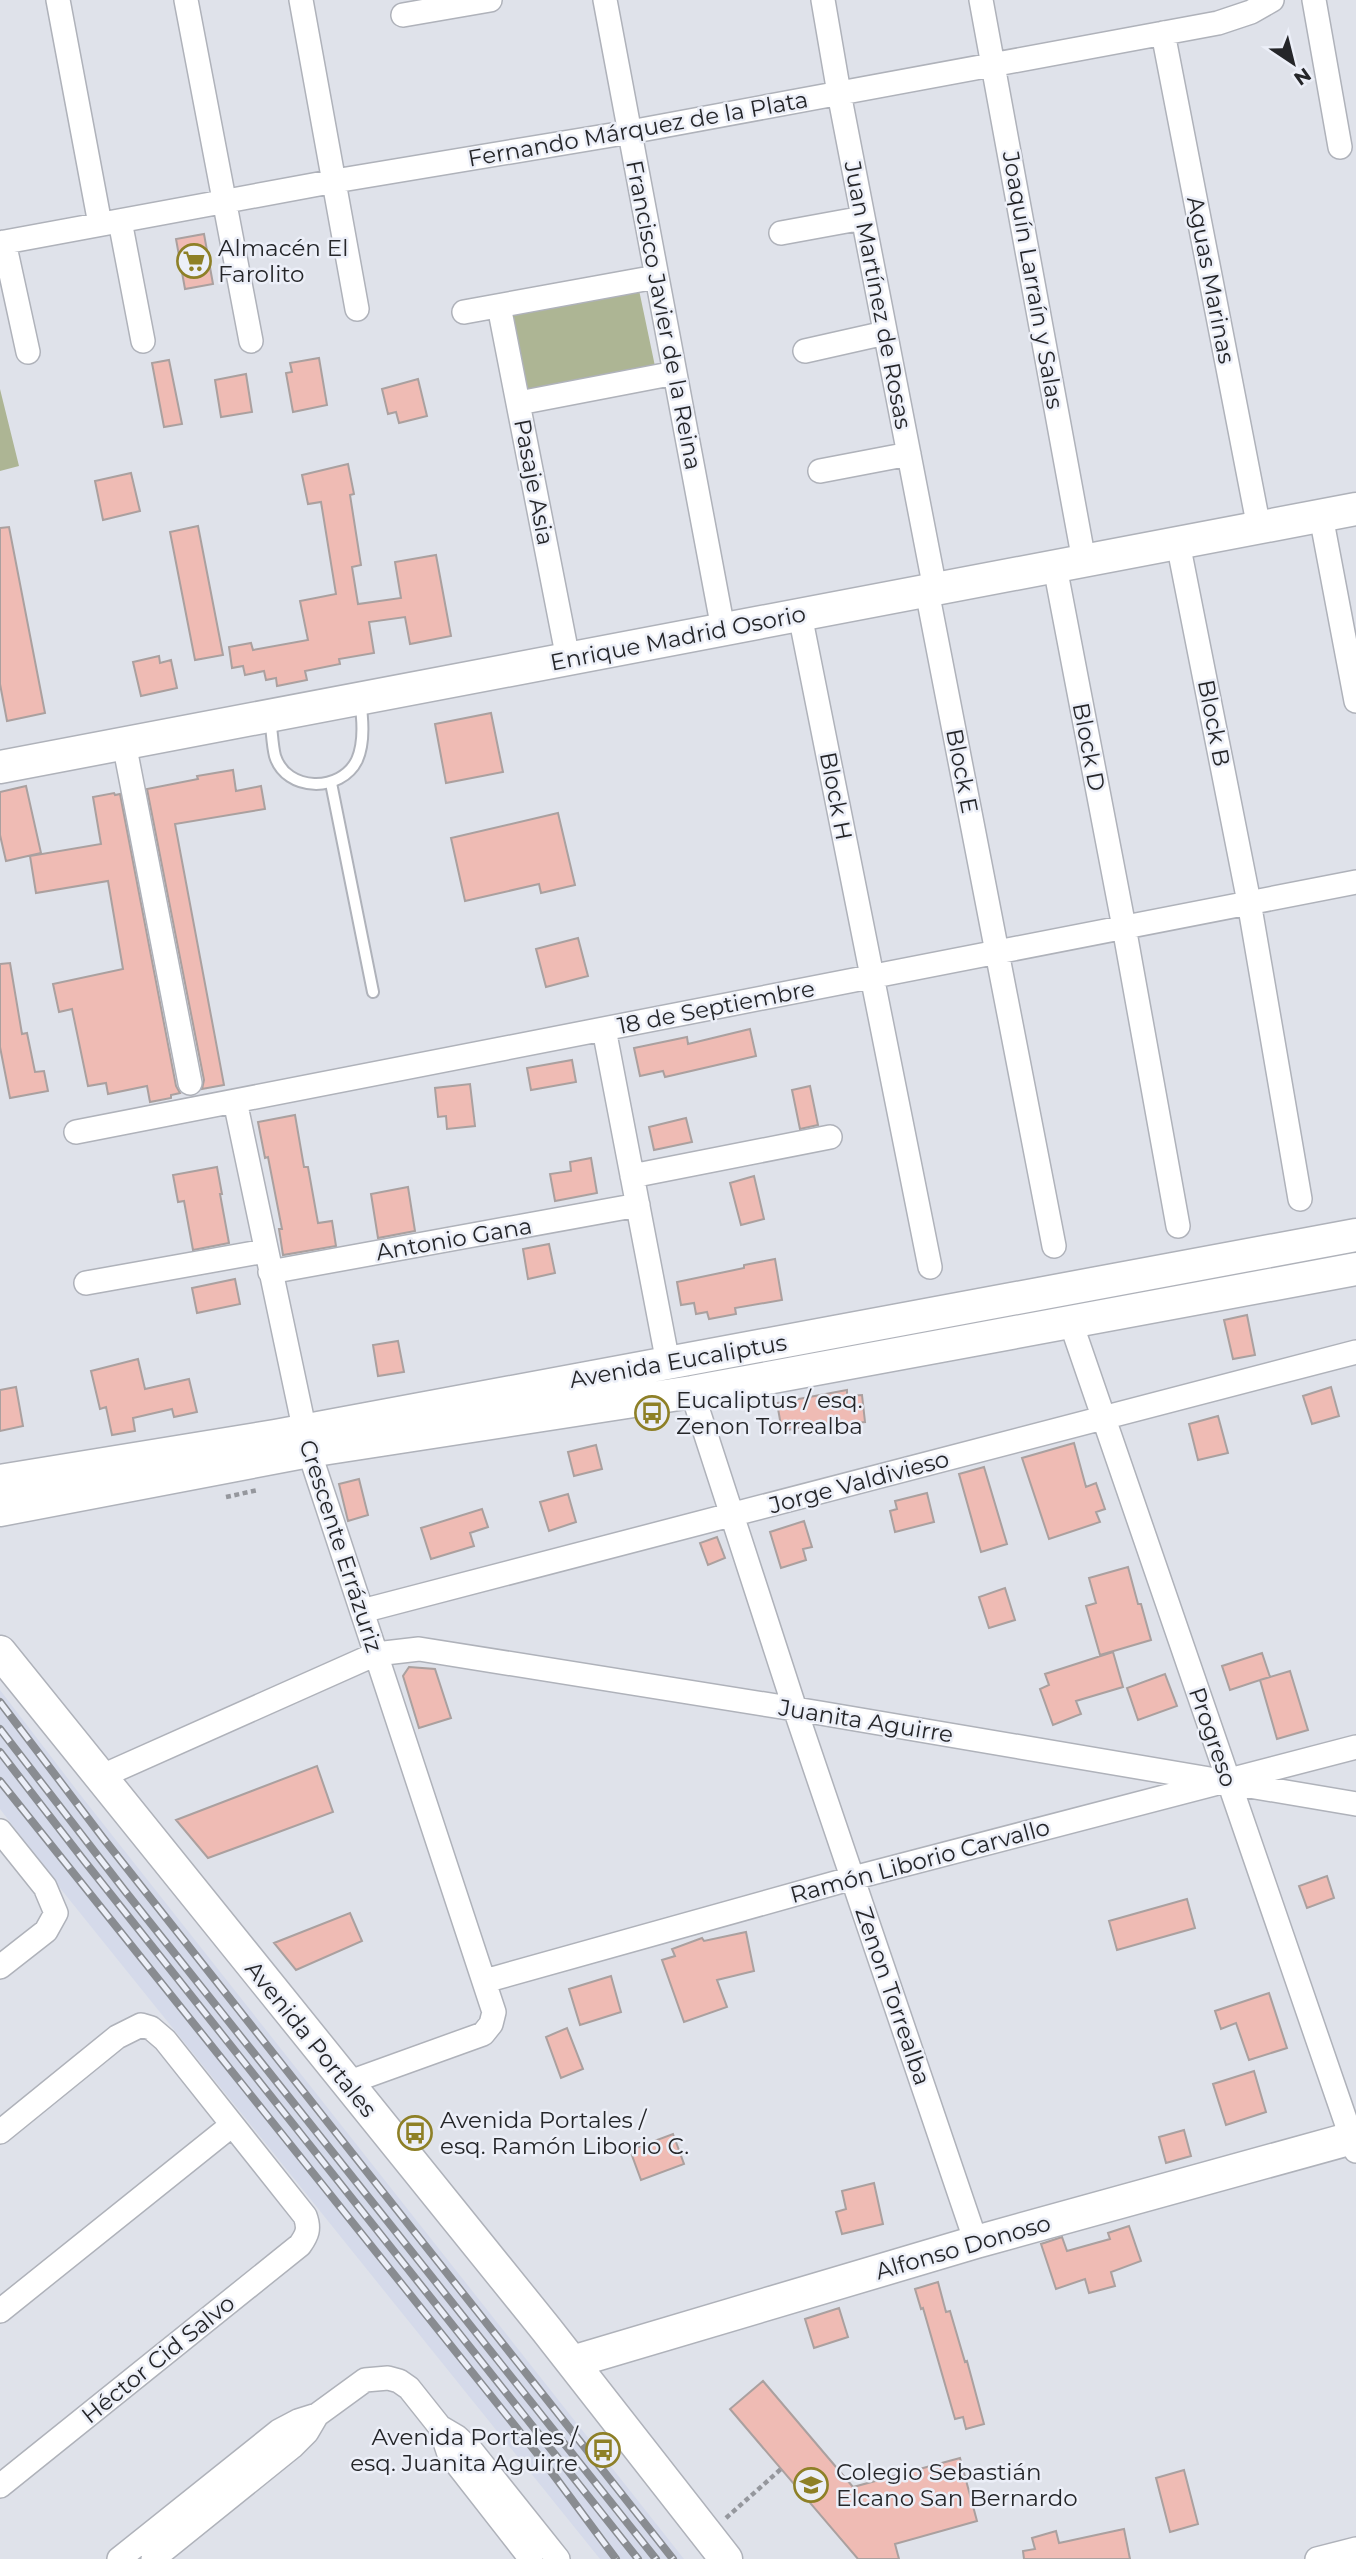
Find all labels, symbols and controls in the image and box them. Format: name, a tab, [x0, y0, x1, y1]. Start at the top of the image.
north arrow	[1258, 28, 1328, 98]
text: N	[1290, 63, 1315, 90]
street label: Fernando Márquez de la Plata	[466, 85, 810, 173]
street label: Joaquín Larraín y Salas	[996, 148, 1069, 411]
street label: Francisco Javier de la Reina	[620, 158, 708, 472]
street label: Juan Martínez de Rosas	[838, 158, 918, 431]
street label: Aguas Marinas	[1181, 194, 1241, 366]
place label: Almacén El Farolito	[218, 234, 348, 288]
supermarket icon: Almacén El Farolito	[175, 242, 213, 280]
street label: Pasaje Asia	[508, 416, 560, 548]
street label: Enrique Madrid Osorio	[548, 599, 808, 677]
street label: Block B	[1192, 677, 1236, 769]
street label: Block D	[1067, 700, 1111, 794]
street label: Block E	[940, 726, 984, 816]
street label: Block H	[814, 750, 858, 842]
street label: 18 de Septiembre	[615, 974, 817, 1040]
street label: Antonio Gana	[374, 1211, 534, 1267]
street label: Avenida Eucaliptus	[567, 1328, 789, 1394]
place label: Eucaliptus / esq. Zenon Torrealba	[676, 1386, 863, 1440]
bus stop icon: Eucaliptus / esq. Zenon Torrealba	[633, 1394, 671, 1432]
street label: Crescente Errázuriz	[293, 1436, 389, 1656]
street label: Jorge Valdivieso	[765, 1445, 952, 1520]
street label: Progreso	[1183, 1683, 1243, 1791]
street label: Juanita Aguirre	[776, 1693, 955, 1749]
street label: Ramón Liborio Carvallo	[787, 1813, 1053, 1909]
street label: Zenon Torrealba	[849, 1903, 937, 2089]
street label: Avenida Portales	[239, 1955, 383, 2123]
place label: Avenida Portales / esq. Ramón Liborio C.	[440, 2106, 689, 2160]
bus stop icon: Avenida Portales / esq. Ramón Liborio C.	[396, 2114, 434, 2152]
street label: Alfonso Donoso	[872, 2209, 1054, 2285]
street label: Héctor Cid Salvo	[76, 2289, 240, 2429]
place label: Avenida Portales / esq. Juanita Aguirre	[350, 2423, 579, 2477]
bus stop icon: Avenida Portales / esq. Juanita Aguirre	[584, 2431, 622, 2469]
place label: Colegio Sebastián Elcano San Bernardo	[836, 2458, 1078, 2512]
school or university icon: Colegio Sebastián Elcano San Bernardo	[792, 2466, 830, 2504]

